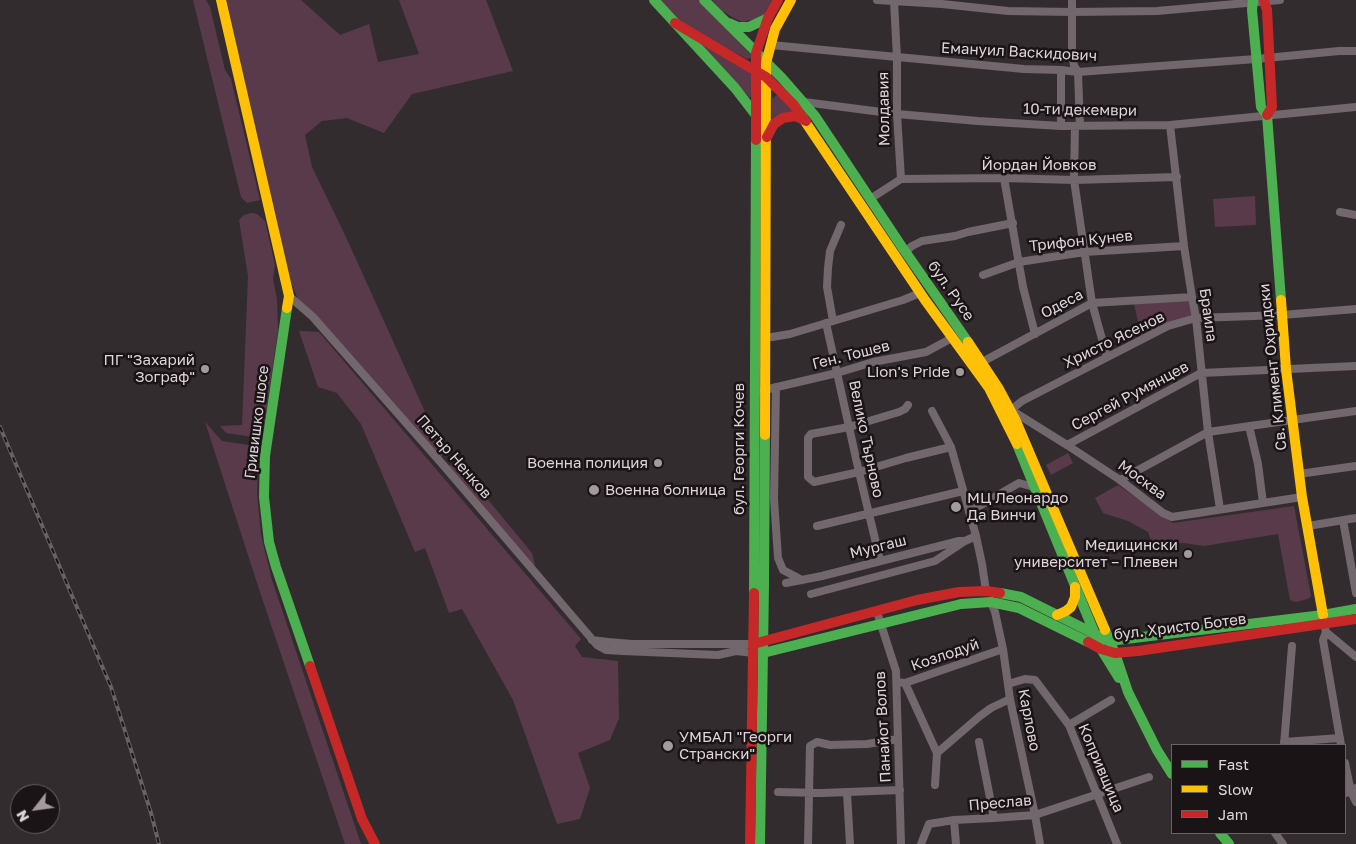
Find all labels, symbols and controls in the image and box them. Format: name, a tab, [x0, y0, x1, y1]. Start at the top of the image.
street label: Емануил Васкидович	[941, 39, 1097, 65]
street label: Молдавия	[874, 72, 894, 146]
street label: 10-ти декември	[1023, 100, 1137, 120]
street label: Йордан Йовков	[982, 156, 1096, 174]
street label: Трифон Кунев	[1028, 227, 1134, 255]
street label: бул. Русе	[924, 258, 978, 324]
street label: Св. Климент Охридски	[1255, 283, 1291, 451]
street label: Одеса	[1038, 285, 1086, 323]
street label: Браила	[1195, 287, 1221, 343]
street label: Христо Ясенов	[1061, 308, 1167, 372]
street label: Ген. Тошев	[810, 337, 892, 373]
place label: ПГ "Захарий Зограф"	[104, 351, 195, 386]
street label: Сергей Румянцев	[1068, 358, 1192, 434]
marker: ПГ "Захарий Зограф"	[199, 363, 211, 375]
place label: Lion's Pride	[867, 363, 950, 381]
street label: Гривишко шосе	[241, 364, 273, 480]
marker: Lion's Pride	[954, 366, 966, 378]
street label: Велико Търново	[845, 379, 887, 499]
street label: бул. Георги Кочев	[730, 383, 748, 515]
street label: Петър Ненков	[413, 412, 495, 502]
place label: Военна полиция	[527, 454, 648, 472]
street label: Москва	[1114, 456, 1170, 504]
marker: Военна полиция	[652, 457, 664, 469]
place label: Военна болница	[605, 481, 726, 499]
marker: Военна болница	[587, 483, 601, 497]
place label: МЦ Леонардо Да Винчи	[967, 489, 1068, 524]
marker: МЦ Леонардо Да Винчи	[949, 500, 963, 514]
street label: Мургаш	[848, 531, 908, 563]
place label: Медицински университет – Плевен	[1014, 536, 1178, 571]
marker: Медицински университет – Плевен	[1182, 548, 1194, 560]
street label: бул. Христо Ботев	[1113, 610, 1247, 644]
street label: Козлодуй	[908, 635, 982, 675]
street label: Панайот Волов	[871, 671, 895, 783]
street label: Карлово	[1014, 687, 1044, 753]
street label: Копривщица	[1074, 721, 1128, 815]
place label: УМБАЛ "Георги Странски"	[679, 728, 792, 763]
marker: УМБАЛ "Георги Странски"	[661, 739, 675, 753]
legend	[1171, 744, 1346, 834]
text: Fast	[1218, 755, 1249, 773]
text: Slow	[1218, 780, 1253, 798]
north arrow	[10, 784, 60, 834]
street label: Преслав	[968, 791, 1032, 815]
text: Jam	[1218, 805, 1248, 823]
text: N	[12, 807, 32, 825]

